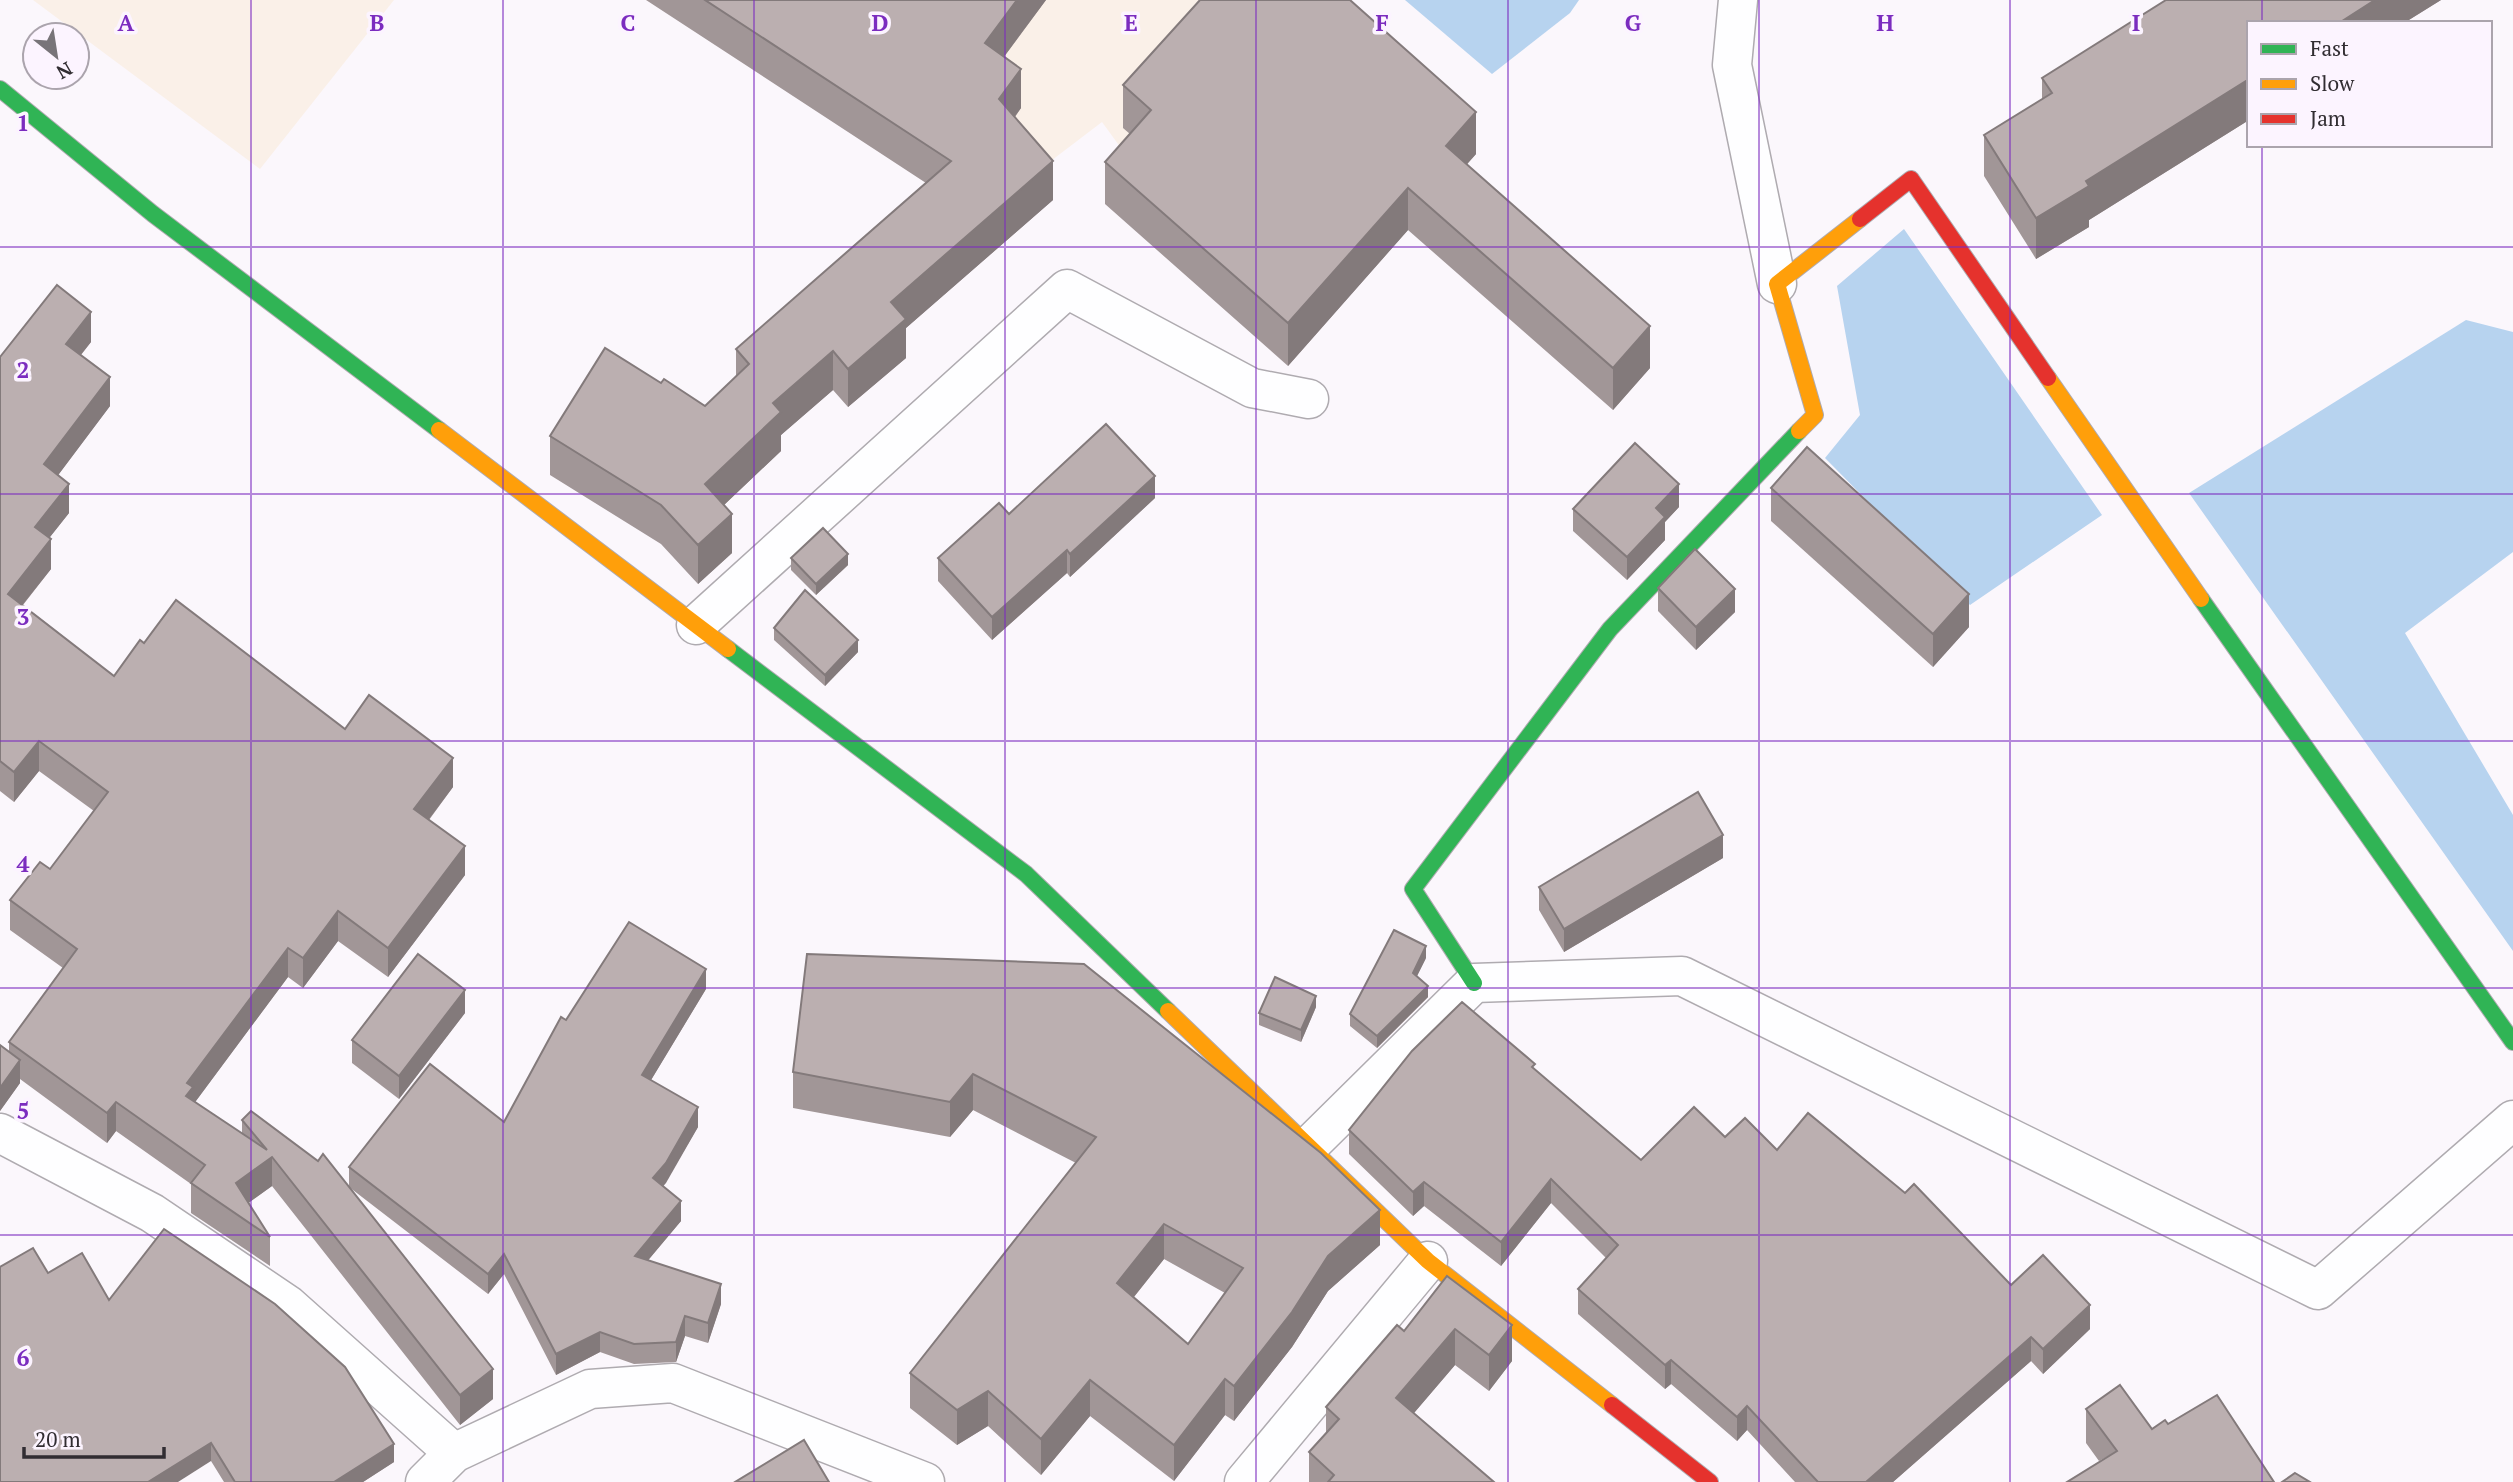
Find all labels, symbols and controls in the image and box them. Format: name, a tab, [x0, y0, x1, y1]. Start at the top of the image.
text: A	[118, 7, 135, 38]
text: B	[370, 7, 385, 38]
text: C	[621, 7, 636, 38]
text: D	[872, 7, 889, 38]
text: E	[1124, 7, 1138, 38]
text: F	[1375, 7, 1389, 38]
text: G	[1625, 7, 1642, 38]
text: H	[1876, 7, 1894, 38]
text: I	[2132, 7, 2140, 38]
north arrow	[21, 21, 91, 91]
legend	[2247, 21, 2492, 147]
text: Fast	[2310, 34, 2349, 62]
text: N	[52, 57, 77, 86]
text: Slow	[2310, 69, 2355, 97]
text: Jam	[2310, 104, 2346, 132]
text: 1	[17, 107, 30, 138]
text: 2	[17, 354, 30, 385]
text: 3	[17, 601, 30, 632]
text: 4	[17, 848, 30, 879]
text: 5	[17, 1095, 30, 1126]
text: 6	[17, 1342, 30, 1373]
scale bar	[24, 1416, 164, 1460]
text: 20 m	[35, 1425, 81, 1453]

